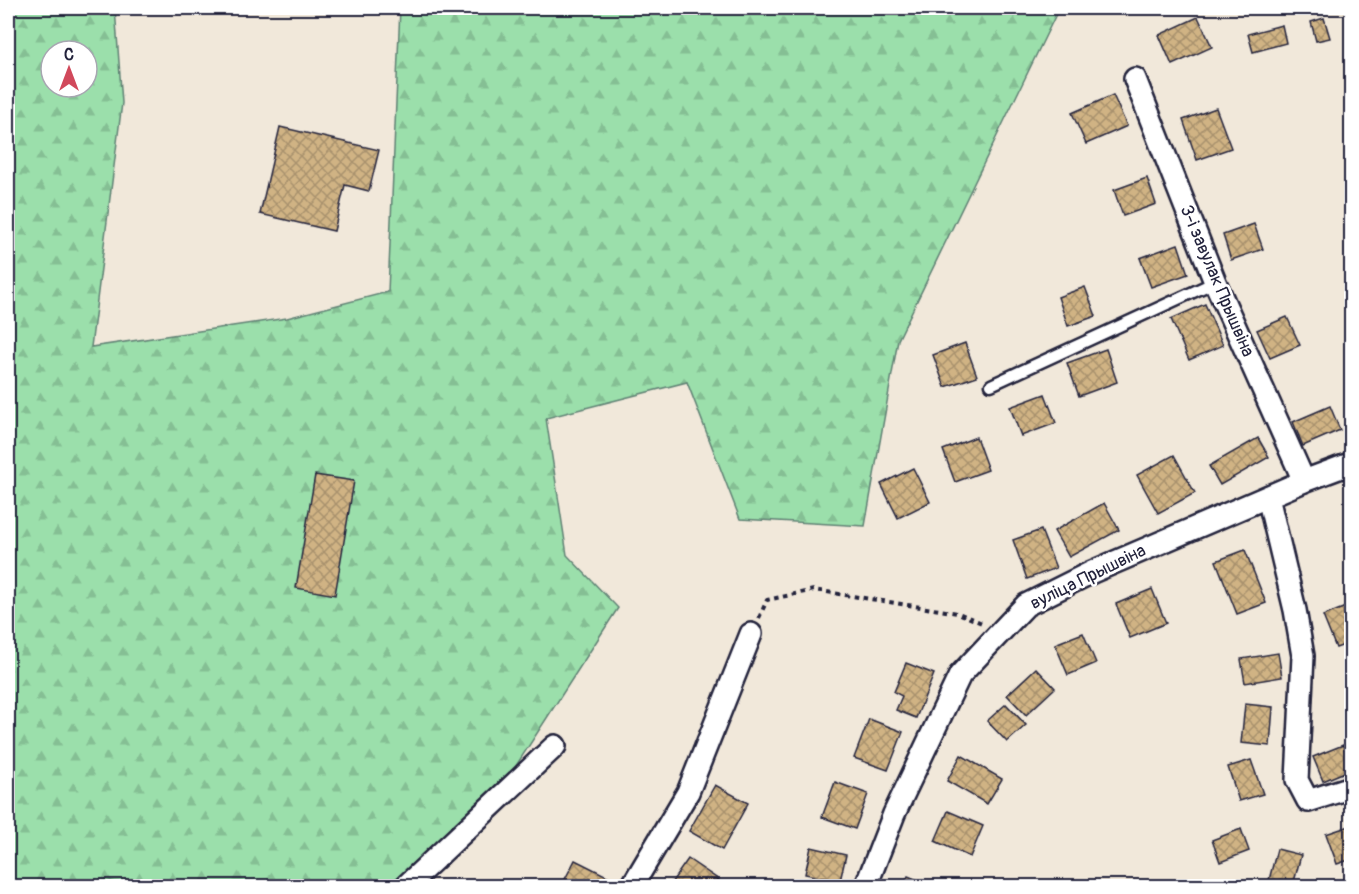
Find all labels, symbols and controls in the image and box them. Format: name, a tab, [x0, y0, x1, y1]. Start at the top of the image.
north arrow	[39, 39, 99, 99]
text: С	[64, 45, 74, 65]
street label: 3-і завулак Прышвіна	[1175, 202, 1259, 360]
street label: вуліца Прышвіна	[1026, 539, 1150, 615]

